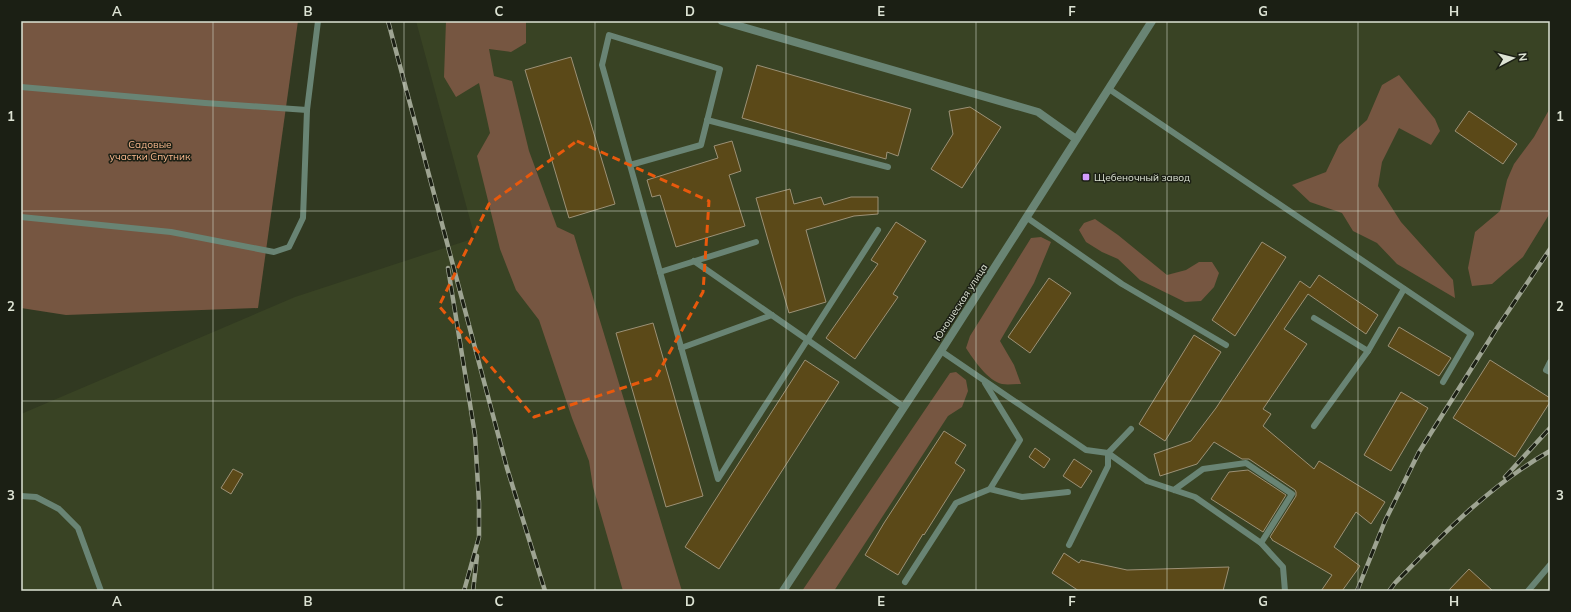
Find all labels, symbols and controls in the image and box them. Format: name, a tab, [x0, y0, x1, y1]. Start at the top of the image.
text: A	[112, 3, 122, 19]
text: B	[304, 3, 313, 19]
text: C	[495, 3, 504, 19]
text: D	[685, 3, 695, 19]
text: E	[877, 3, 885, 19]
text: F	[1068, 3, 1076, 19]
text: G	[1258, 3, 1268, 19]
text: H	[1449, 3, 1459, 19]
north arrow	[1493, 38, 1533, 78]
text: N	[1515, 52, 1530, 62]
text: 1	[7, 108, 15, 124]
text: 1	[1556, 108, 1564, 124]
park label: Садовые участки Спутник	[110, 138, 191, 163]
place label: Щебеночный завод	[1094, 171, 1190, 184]
marker: Щебеночный завод	[1081, 172, 1091, 182]
street label: Юношеская улица	[931, 261, 990, 343]
text: 2	[7, 298, 15, 314]
text: 2	[1556, 298, 1564, 314]
text: 3	[7, 487, 15, 503]
text: 3	[1556, 487, 1564, 503]
text: A	[112, 593, 122, 609]
text: B	[304, 593, 313, 609]
text: C	[495, 593, 504, 609]
text: D	[685, 593, 695, 609]
text: E	[877, 593, 885, 609]
text: F	[1068, 593, 1076, 609]
text: G	[1258, 593, 1268, 609]
text: H	[1449, 593, 1459, 609]

